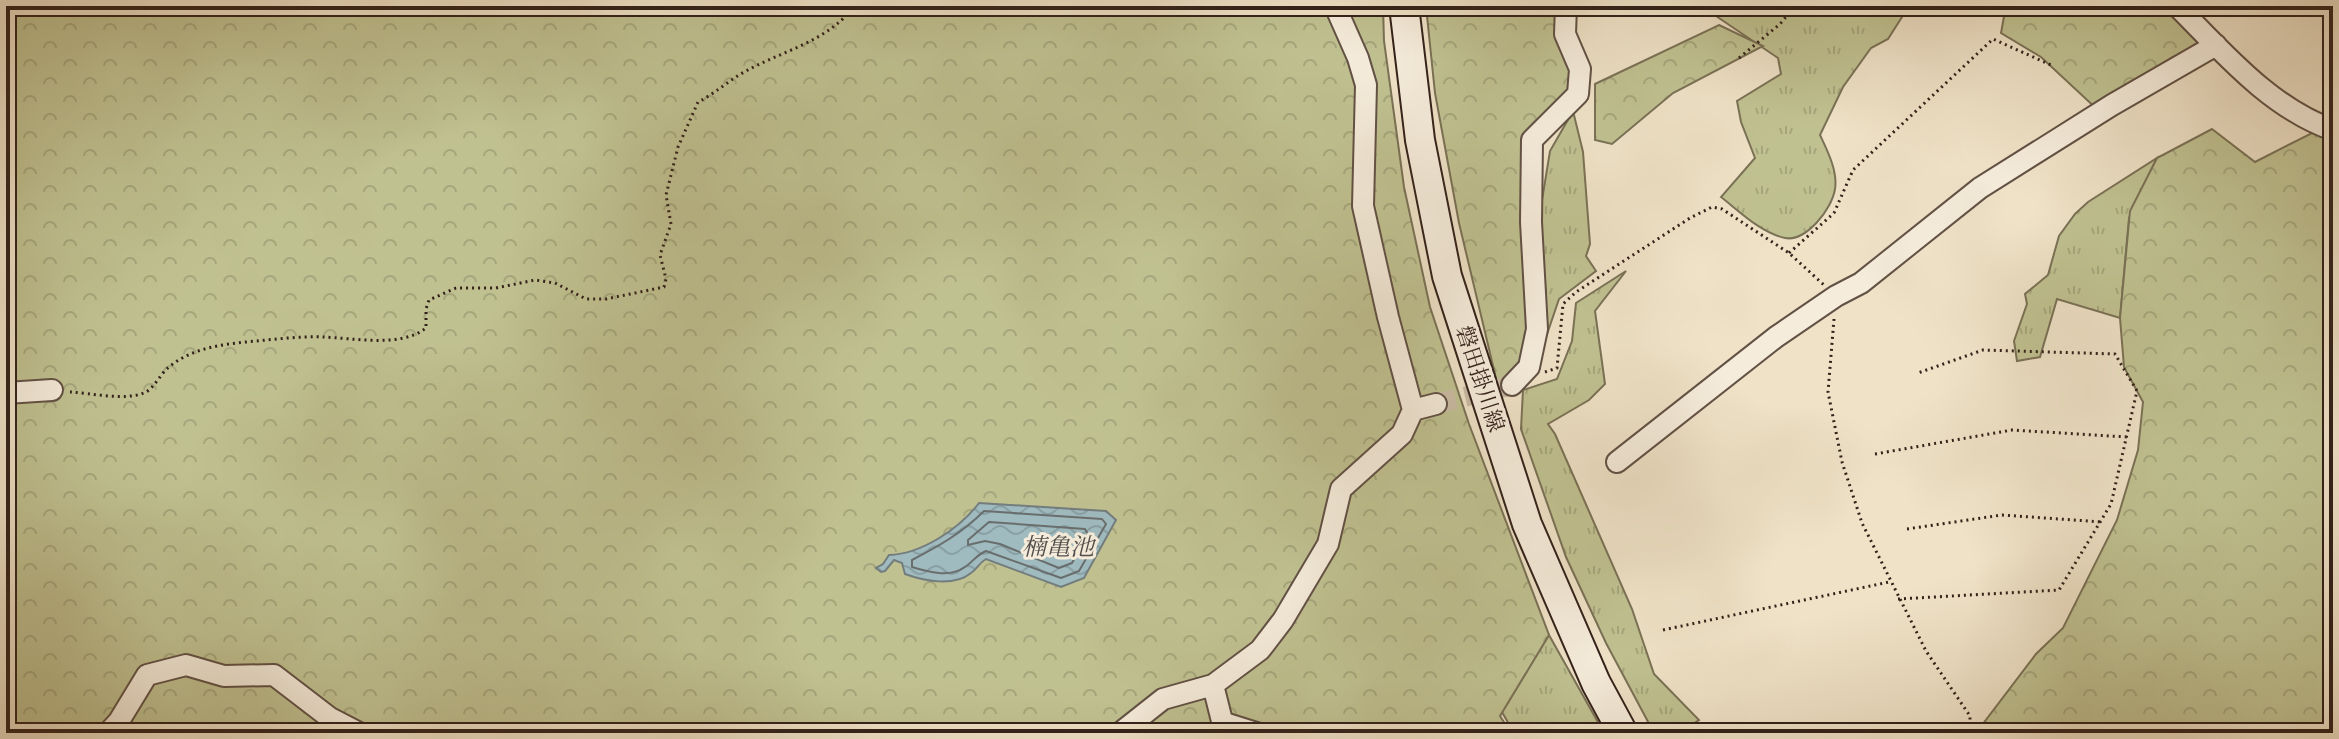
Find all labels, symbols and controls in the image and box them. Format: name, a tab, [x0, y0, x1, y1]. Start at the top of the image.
street label: 磐田掛川線	[1451, 323, 1509, 435]
water label: 楠亀池	[1022, 533, 1097, 561]

